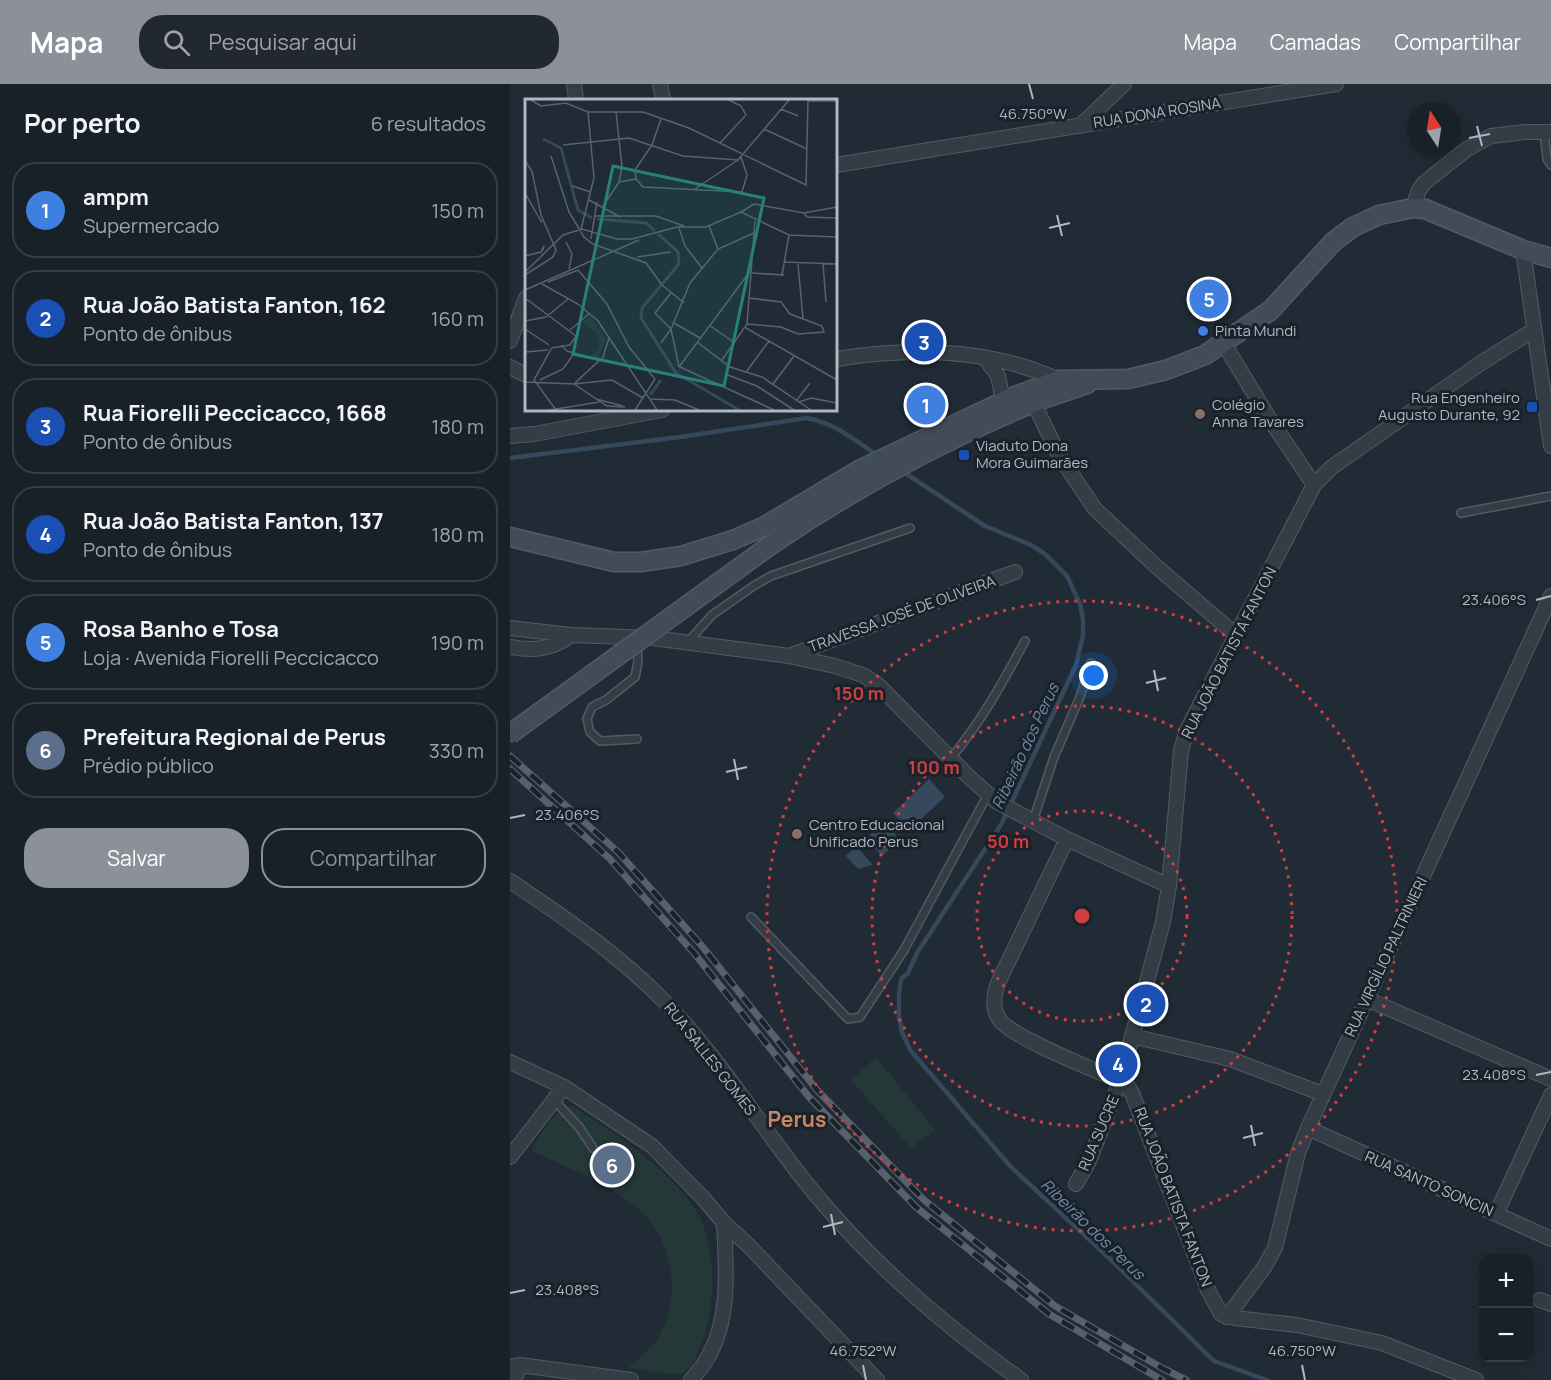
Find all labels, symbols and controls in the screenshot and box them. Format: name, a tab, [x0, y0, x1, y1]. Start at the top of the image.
search box	[139, 15, 559, 69]
text: Mapa	[30, 23, 103, 61]
icon: search	[160, 26, 193, 59]
text: Pesquisar aqui	[208, 27, 357, 57]
text: Mapa	[1183, 28, 1237, 56]
text: Camadas	[1270, 28, 1361, 56]
text: Compartilhar	[1394, 28, 1521, 56]
street label: RUA DONA ROSINA	[1092, 92, 1223, 133]
inset map	[525, 99, 837, 411]
north arrow	[1407, 102, 1461, 156]
text: 46.750°W	[999, 103, 1067, 124]
text: Por perto	[24, 105, 141, 141]
text: 6 resultados	[371, 110, 486, 137]
text: ampm	[83, 182, 149, 212]
text: 1	[41, 197, 50, 224]
text: 150 m	[431, 197, 484, 224]
text: Supermercado	[83, 212, 219, 239]
pin: 5	[1190, 276, 1228, 322]
text: Rua João Batista Fanton, 162	[83, 290, 386, 320]
text: 2	[40, 305, 51, 332]
text: 160 m	[431, 305, 484, 332]
text: Ponto de ônibus	[83, 320, 232, 347]
pin: 3	[904, 320, 944, 364]
place label: Pinta Mundi	[1215, 320, 1297, 341]
marker: Pinta Mundi	[1196, 324, 1210, 338]
pin: 1	[906, 382, 946, 428]
place label: Rua Engenheiro Augusto Durante, 92	[1378, 387, 1520, 425]
place label: Colégio Anna Tavares	[1212, 394, 1304, 432]
text: Rua Fiorelli Peccicacco, 1668	[83, 398, 387, 428]
marker: Rua Engenheiro Augusto Durante, 92	[1525, 400, 1539, 414]
marker: Colégio Anna Tavares	[1193, 407, 1207, 421]
text: 3	[40, 413, 51, 440]
text: 180 m	[431, 413, 484, 440]
text: Ponto de ônibus	[83, 428, 232, 455]
place label: Viaduto Dona Mora Guimarães	[976, 435, 1088, 473]
marker: Viaduto Dona Mora Guimarães	[957, 448, 971, 462]
text: Rua João Batista Fanton, 137	[83, 506, 383, 536]
text: 4	[39, 521, 52, 548]
text: 180 m	[431, 521, 484, 548]
text: Ponto de ônibus	[83, 536, 232, 563]
street label: RUA JOÃO BATISTA FANTON	[1176, 563, 1281, 742]
street label: TRAVESSA JOSÉ DE OLIVEIRA	[805, 570, 999, 657]
text: 23.406°S	[1462, 589, 1526, 610]
text: Rosa Banho e Tosa	[83, 614, 279, 644]
text: 5	[40, 629, 51, 656]
text: 190 m	[431, 629, 484, 656]
text: Loja · Avenida Fiorelli Peccicacco	[83, 644, 379, 671]
your location	[1079, 661, 1108, 690]
water label: Ribeirão dos Perus	[986, 678, 1064, 812]
text: 150 m	[834, 681, 884, 705]
text: Prefeitura Regional de Perus	[83, 722, 386, 752]
text: 6	[39, 737, 52, 764]
text: 330 m	[429, 737, 484, 764]
text: Prédio público	[83, 752, 214, 779]
text: 100 m	[908, 755, 960, 779]
text: 23.406°S	[535, 804, 599, 825]
place label: Centro Educacional Unificado Perus	[809, 814, 944, 852]
marker: Centro Educacional Unificado Perus	[790, 827, 804, 841]
button: Salvar	[24, 828, 249, 888]
button: Compartilhar	[261, 828, 486, 888]
text: 50 m	[987, 829, 1029, 853]
street label: RUA VIRGÍLIO PALTRINIERI	[1339, 873, 1432, 1040]
centre of rings	[1072, 906, 1092, 926]
pin: 2	[1126, 982, 1166, 1026]
street label: RUA SALLES GOMES	[660, 998, 761, 1120]
pin: 4	[1098, 1042, 1138, 1086]
text: 23.408°S	[1462, 1064, 1526, 1085]
street label: RUA SUCRE	[1073, 1092, 1124, 1174]
street label: RUA JOÃO BATISTA FANTON	[1130, 1104, 1217, 1289]
district label: Perus	[768, 1105, 826, 1133]
pin: 6	[592, 1142, 632, 1188]
street label: RUA SANTO SONCIN	[1362, 1146, 1497, 1221]
water label: Ribeirão dos Perus	[1036, 1174, 1151, 1285]
map controls	[1479, 1254, 1533, 1362]
button: +	[1479, 1254, 1533, 1308]
text: 23.408°S	[535, 1279, 599, 1300]
button: −	[1479, 1308, 1533, 1362]
text: 46.752°W	[829, 1340, 897, 1361]
text: 46.750°W	[1268, 1340, 1336, 1361]

